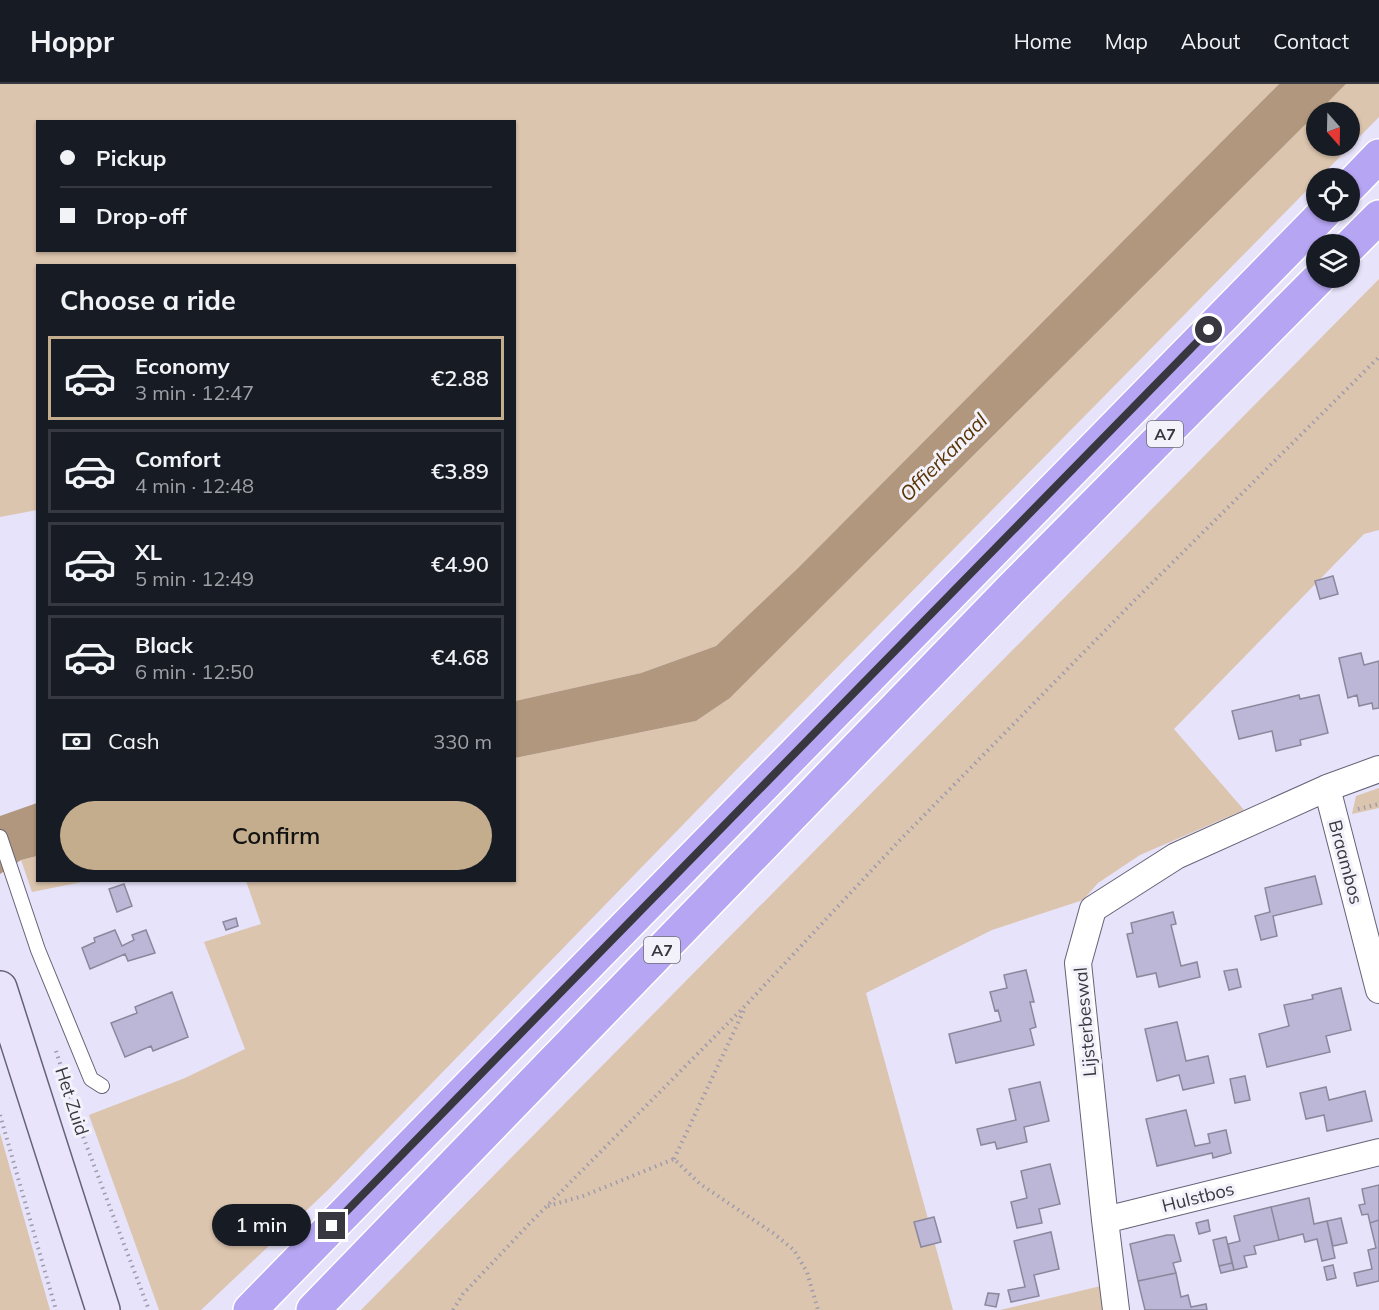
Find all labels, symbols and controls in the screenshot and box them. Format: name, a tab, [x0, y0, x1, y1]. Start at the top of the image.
text: Hoppr	[30, 24, 114, 59]
text: Home	[1014, 28, 1072, 54]
text: Map	[1105, 28, 1148, 54]
text: About	[1181, 28, 1240, 54]
text: Contact	[1273, 28, 1349, 54]
north arrow	[1306, 102, 1360, 156]
map controls	[1306, 102, 1360, 288]
text: Pickup	[96, 144, 166, 172]
button: locate	[1306, 168, 1360, 222]
text: Drop-off	[96, 202, 187, 230]
button: layers	[1306, 234, 1360, 288]
text: Choose a ride	[60, 283, 236, 317]
route start	[1195, 316, 1222, 343]
icon: car	[63, 351, 117, 405]
text: Economy	[135, 352, 230, 380]
text: €2.88	[431, 364, 489, 392]
text: 3 min · 12:47	[135, 380, 254, 405]
water label: Offierkanaal	[894, 408, 992, 506]
road number: A7	[1147, 421, 1183, 447]
icon: car	[63, 444, 117, 498]
text: Comfort	[135, 445, 221, 473]
text: €3.89	[431, 457, 489, 485]
text: 4 min · 12:48	[135, 473, 254, 498]
icon: car	[63, 537, 117, 591]
text: XL	[135, 538, 162, 566]
text: €4.90	[431, 550, 489, 578]
text: 5 min · 12:49	[135, 566, 254, 591]
icon: car	[63, 630, 117, 684]
text: Black	[135, 631, 193, 659]
text: €4.68	[431, 643, 489, 671]
text: 6 min · 12:50	[135, 659, 254, 684]
icon: cash	[60, 725, 93, 758]
text: Cash	[108, 727, 160, 755]
text: 330 m	[433, 729, 492, 754]
button: Confirm	[60, 801, 492, 870]
street label: Braambos	[1324, 817, 1368, 907]
road number: A7	[644, 937, 680, 963]
street label: Lijsterbeswal	[1069, 966, 1101, 1078]
street label: Het Zuid	[50, 1064, 94, 1138]
street label: Hulstbos	[1160, 1177, 1237, 1217]
callout: 1 min	[212, 1205, 311, 1247]
text: 1 min	[236, 1212, 287, 1237]
route end	[318, 1212, 345, 1239]

